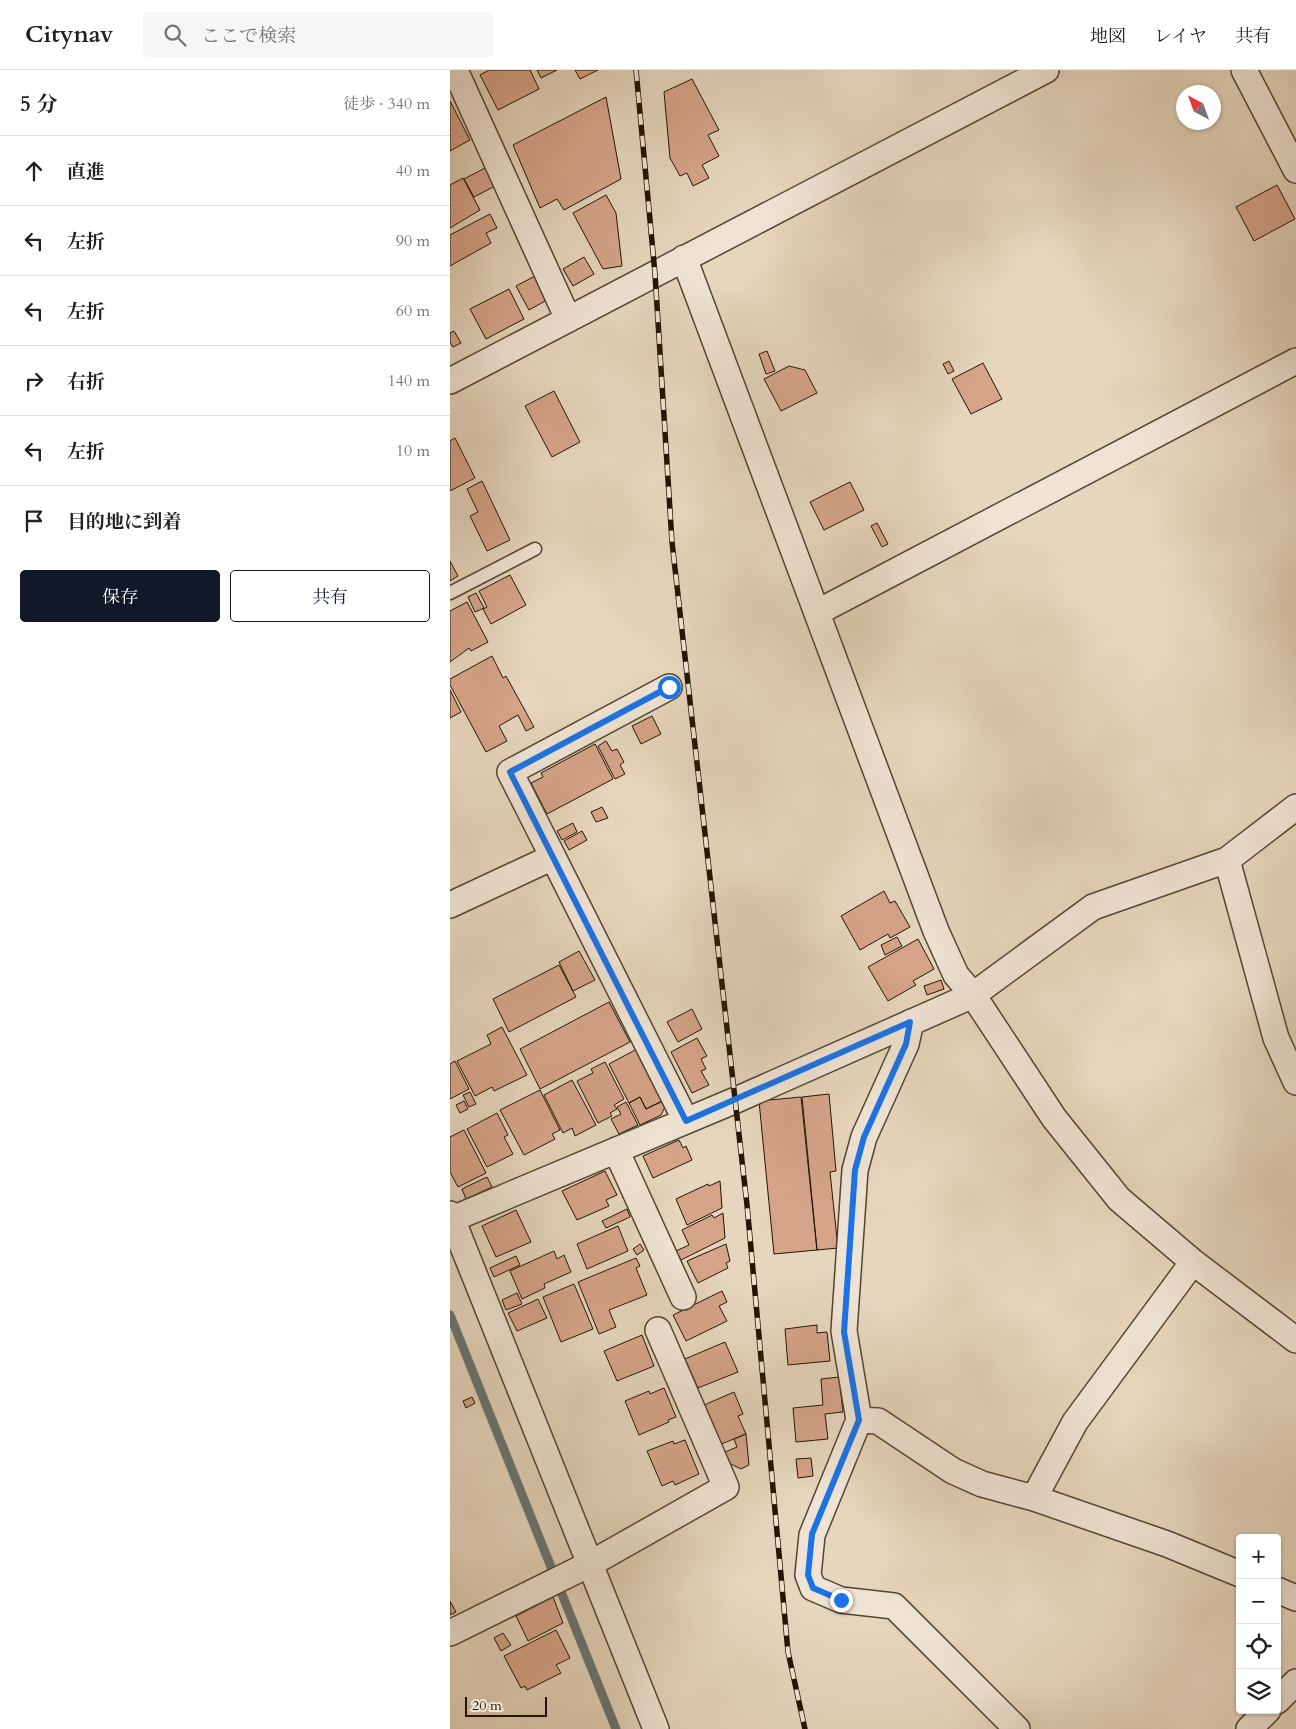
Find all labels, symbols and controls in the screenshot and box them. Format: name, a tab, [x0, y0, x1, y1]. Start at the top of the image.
search box	[143, 12, 493, 57]
text: Citynav	[25, 18, 113, 51]
icon: search	[161, 21, 189, 49]
text: ここで検索	[201, 23, 296, 49]
text: 地図	[1090, 24, 1126, 49]
text: レイヤ	[1154, 24, 1207, 49]
text: 共有	[1235, 24, 1271, 49]
north arrow	[1176, 85, 1221, 130]
text: 5 分	[20, 90, 57, 119]
text: 徒歩 · 340 m	[343, 93, 430, 115]
icon: ahead	[20, 157, 48, 185]
text: 直進	[67, 159, 105, 185]
text: 40 m	[396, 160, 430, 182]
icon: left	[20, 227, 48, 255]
text: 左折	[67, 229, 105, 255]
text: 90 m	[396, 230, 430, 252]
icon: left	[20, 297, 48, 325]
text: 左折	[67, 299, 105, 325]
text: 60 m	[396, 300, 430, 322]
icon: right	[20, 367, 48, 395]
text: 右折	[67, 369, 105, 395]
text: 140 m	[388, 370, 430, 392]
icon: left	[20, 437, 48, 465]
text: 左折	[67, 439, 105, 465]
text: 10 m	[396, 440, 430, 462]
icon: arrive	[20, 507, 48, 535]
text: 目的地に到着	[67, 509, 181, 535]
button: 保存	[20, 570, 220, 622]
button: 共有	[230, 570, 430, 622]
route start	[658, 676, 681, 699]
map controls	[1236, 1534, 1281, 1714]
button: +	[1236, 1534, 1281, 1579]
button: −	[1236, 1579, 1281, 1624]
route end	[830, 1589, 853, 1612]
button: locate	[1236, 1624, 1281, 1669]
button: layers	[1236, 1669, 1281, 1714]
scale bar	[465, 1694, 548, 1717]
text: 20 m	[472, 1696, 502, 1715]

